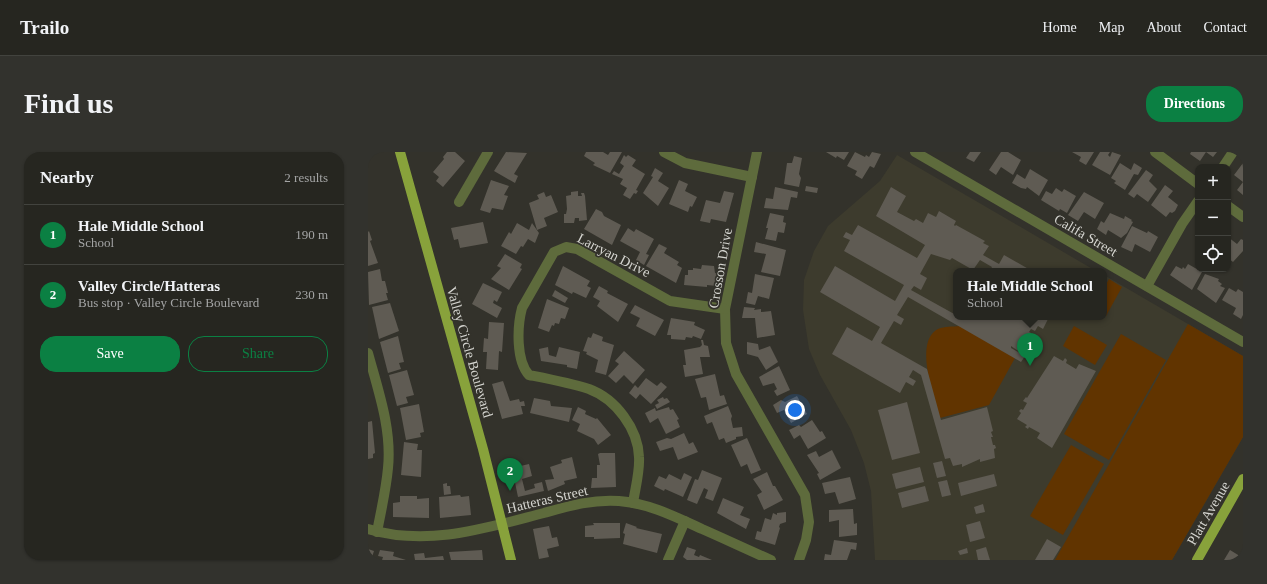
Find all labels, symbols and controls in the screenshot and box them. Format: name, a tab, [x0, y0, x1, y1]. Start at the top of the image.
text: Trailo	[20, 17, 69, 38]
text: Home	[1043, 20, 1077, 35]
text: Map	[1099, 20, 1124, 35]
text: About	[1146, 20, 1181, 35]
text: Contact	[1203, 20, 1247, 35]
button: Directions	[1146, 86, 1243, 122]
text: Find us	[24, 88, 114, 119]
map controls	[1195, 164, 1231, 272]
button: +	[1195, 164, 1231, 200]
text: Nearby	[40, 168, 94, 187]
text: 2 results	[284, 170, 328, 185]
button: −	[1195, 200, 1231, 236]
street label: Califa Street	[1052, 211, 1120, 260]
text: Hale Middle School	[78, 218, 204, 234]
text: 1	[50, 227, 56, 242]
text: 190 m	[295, 227, 328, 242]
street label: Crosson Drive	[706, 227, 735, 309]
street label: Larryan Drive	[575, 231, 653, 280]
text: School	[78, 235, 114, 250]
button: locate	[1195, 236, 1231, 272]
popup	[953, 268, 1107, 320]
text: Valley Circle/Hatteras	[78, 278, 220, 294]
text: Hale Middle School	[967, 278, 1093, 294]
street label: Valley Circle Boulevard	[444, 285, 495, 419]
text: 2	[50, 287, 56, 302]
text: 230 m	[295, 287, 328, 302]
text: Bus stop · Valley Circle Boulevard	[78, 295, 259, 310]
text: School	[967, 295, 1003, 310]
pin: 1	[1017, 333, 1043, 366]
button: Save	[40, 336, 180, 372]
button: Share	[188, 336, 328, 372]
your location	[785, 400, 805, 420]
pin: 2	[497, 458, 523, 491]
street label: Platt Avenue	[1184, 479, 1233, 548]
street label: Hatteras Street	[505, 483, 589, 516]

